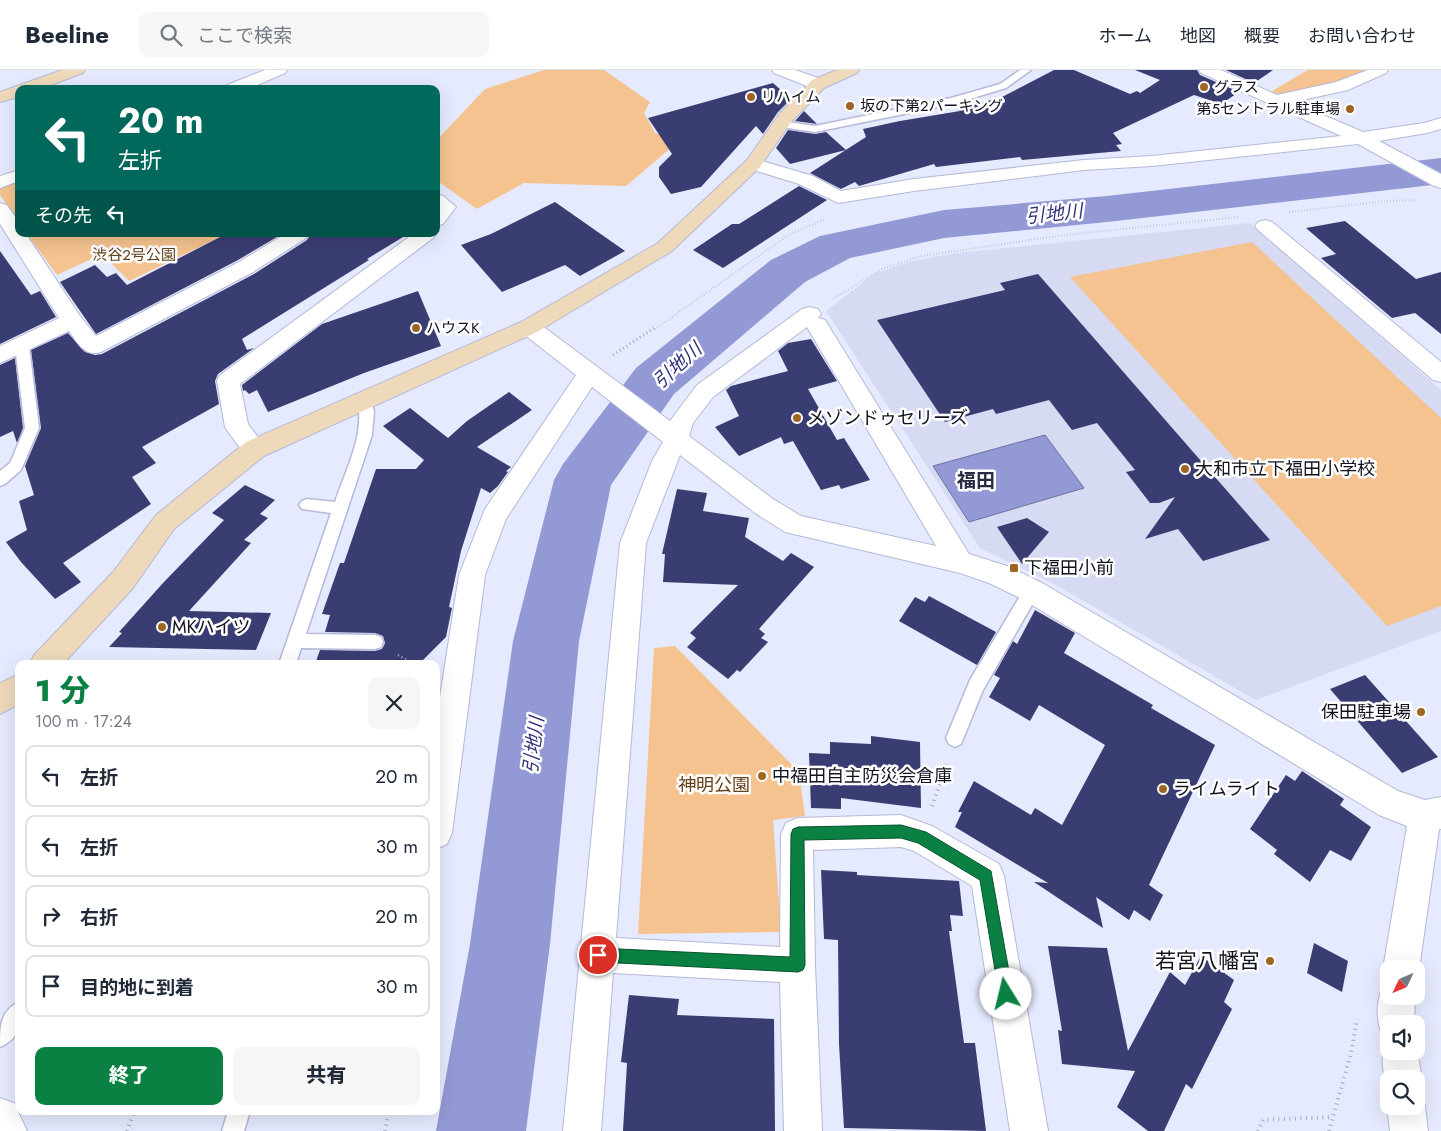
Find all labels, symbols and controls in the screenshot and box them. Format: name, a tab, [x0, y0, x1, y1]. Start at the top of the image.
search box	[139, 12, 489, 57]
text: Beeline	[25, 17, 109, 52]
icon: search	[157, 21, 185, 49]
text: ここで検索	[197, 22, 292, 49]
text: ホーム	[1099, 23, 1152, 49]
text: 地図	[1180, 23, 1216, 49]
text: 概要	[1244, 23, 1280, 49]
text: お問い合わせ	[1308, 23, 1416, 49]
place label: グラス	[1214, 76, 1259, 98]
marker: グラス	[1198, 81, 1210, 93]
place label: リハイム	[761, 86, 820, 108]
marker: リハイム	[745, 91, 757, 103]
place label: 坂の下第2パーキング	[860, 95, 1003, 117]
text: 20 m	[118, 96, 203, 146]
place label: 第5セントラル駐車場	[1197, 98, 1340, 120]
marker: 坂の下第2パーキング	[844, 100, 856, 112]
marker: 第5セントラル駐車場	[1344, 103, 1356, 115]
icon: left	[35, 105, 100, 170]
text: 左折	[118, 144, 162, 176]
water label: 引地川	[1024, 197, 1086, 230]
icon: left	[102, 200, 130, 228]
text: その先	[35, 202, 92, 229]
park label: 渋谷2号公園	[92, 244, 176, 266]
place label: ハウスK	[426, 317, 480, 339]
marker: ハウスK	[410, 322, 422, 334]
water label: 引地川	[647, 335, 709, 394]
place label: メゾンドゥセリーズ	[807, 405, 968, 431]
marker: メゾンドゥセリーズ	[791, 412, 803, 424]
place label: 大和市立下福田小学校	[1195, 456, 1375, 482]
marker: 大和市立下福田小学校	[1179, 463, 1191, 475]
district label: 福田	[957, 467, 995, 494]
place label: 下福田小前	[1024, 555, 1114, 581]
marker: 下福田小前	[1008, 562, 1020, 574]
place label: MKハイツ	[172, 614, 250, 640]
marker: MKハイツ	[156, 621, 168, 633]
text: 1 分	[35, 669, 90, 712]
button: close	[368, 677, 420, 729]
place label: 保田駐車場	[1321, 699, 1411, 725]
marker: 保田駐車場	[1415, 706, 1427, 718]
text: 100 m · 17:24	[35, 710, 132, 733]
water label: 引地川	[517, 713, 551, 775]
icon: left	[37, 762, 65, 790]
text: 20 m	[375, 763, 418, 790]
place label: 中福田自主防災会倉庫	[772, 763, 952, 789]
text: 左折	[80, 764, 118, 791]
marker: 中福田自主防災会倉庫	[756, 770, 768, 782]
park label: 神明公園	[678, 772, 750, 798]
place label: ライムライト	[1173, 776, 1280, 802]
marker: ライムライト	[1157, 783, 1169, 795]
icon: left	[37, 832, 65, 860]
text: 30 m	[376, 833, 418, 860]
text: 左折	[80, 834, 118, 861]
icon: right	[37, 902, 65, 930]
text: 20 m	[375, 903, 418, 930]
text: 右折	[80, 904, 118, 931]
pin	[577, 934, 619, 976]
icon: arrive	[584, 941, 612, 969]
place label: 若宮八幡宮	[1155, 946, 1260, 976]
marker: 若宮八幡宮	[1264, 955, 1276, 967]
north arrow	[1380, 960, 1425, 1005]
map controls	[1380, 960, 1425, 1115]
position arrow	[979, 967, 1031, 1019]
icon: arrive	[37, 972, 65, 1000]
text: 30 m	[376, 973, 418, 1000]
text: 目的地に到着	[80, 974, 194, 1001]
button: sound	[1380, 1015, 1425, 1060]
button: 終了	[35, 1047, 223, 1105]
button: 共有	[233, 1047, 420, 1105]
button: search	[1380, 1070, 1425, 1115]

